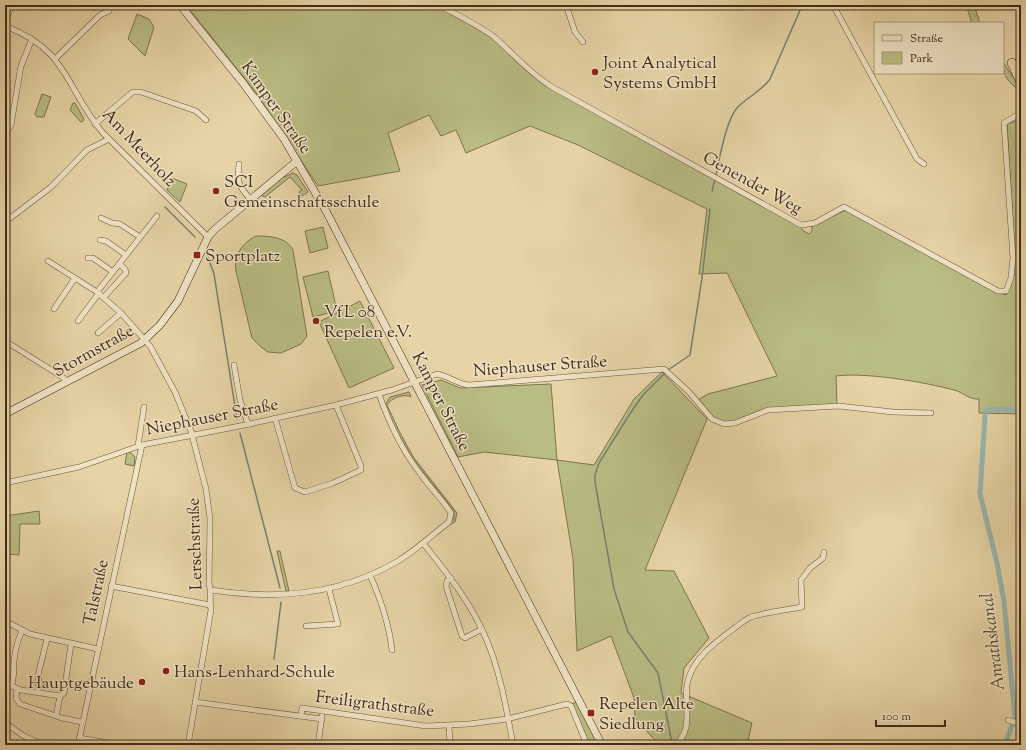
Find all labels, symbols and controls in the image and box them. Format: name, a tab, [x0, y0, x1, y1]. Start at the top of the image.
legend	[874, 22, 1004, 74]
text: Straße	[910, 30, 944, 48]
text: Park	[910, 50, 933, 68]
place label: Joint Analytical Systems GmbH	[602, 52, 717, 96]
street label: Kamper Straße	[234, 57, 316, 159]
marker: Joint Analytical Systems GmbH	[590, 67, 600, 77]
street label: Am Meerholz	[96, 104, 181, 193]
street label: Genender Weg	[698, 147, 806, 221]
place label: SCI Gemeinschaftsschule	[224, 171, 379, 215]
marker: SCI Gemeinschaftsschule	[211, 186, 221, 196]
place label: Sportplatz	[205, 245, 280, 269]
marker: Sportplatz	[192, 250, 202, 260]
place label: VfL 08 Repelen e.V.	[324, 301, 412, 345]
marker: VfL 08 Repelen e.V.	[311, 316, 321, 326]
street label: Stormstraße	[49, 320, 139, 384]
street label: Kamper Straße	[405, 348, 476, 456]
street label: Niephauser Straße	[472, 350, 608, 384]
street label: Niephauser Straße	[144, 393, 281, 443]
street label: Lerschstraße	[182, 497, 210, 591]
street label: Talstraße	[78, 557, 116, 627]
water label: Anrathskanal	[975, 591, 1013, 692]
place label: Hans-Lenhard-Schule	[174, 661, 335, 685]
marker: Hans-Lenhard-Schule	[161, 666, 171, 676]
place label: Hauptgebäude	[28, 672, 134, 696]
marker: Hauptgebäude	[137, 677, 147, 687]
street label: Freiligrathstraße	[314, 686, 436, 724]
place label: Repelen Alte Siedlung	[599, 693, 694, 737]
scale bar	[876, 702, 945, 728]
marker: Repelen Alte Siedlung	[586, 708, 596, 718]
text: 100 m	[882, 708, 911, 726]

